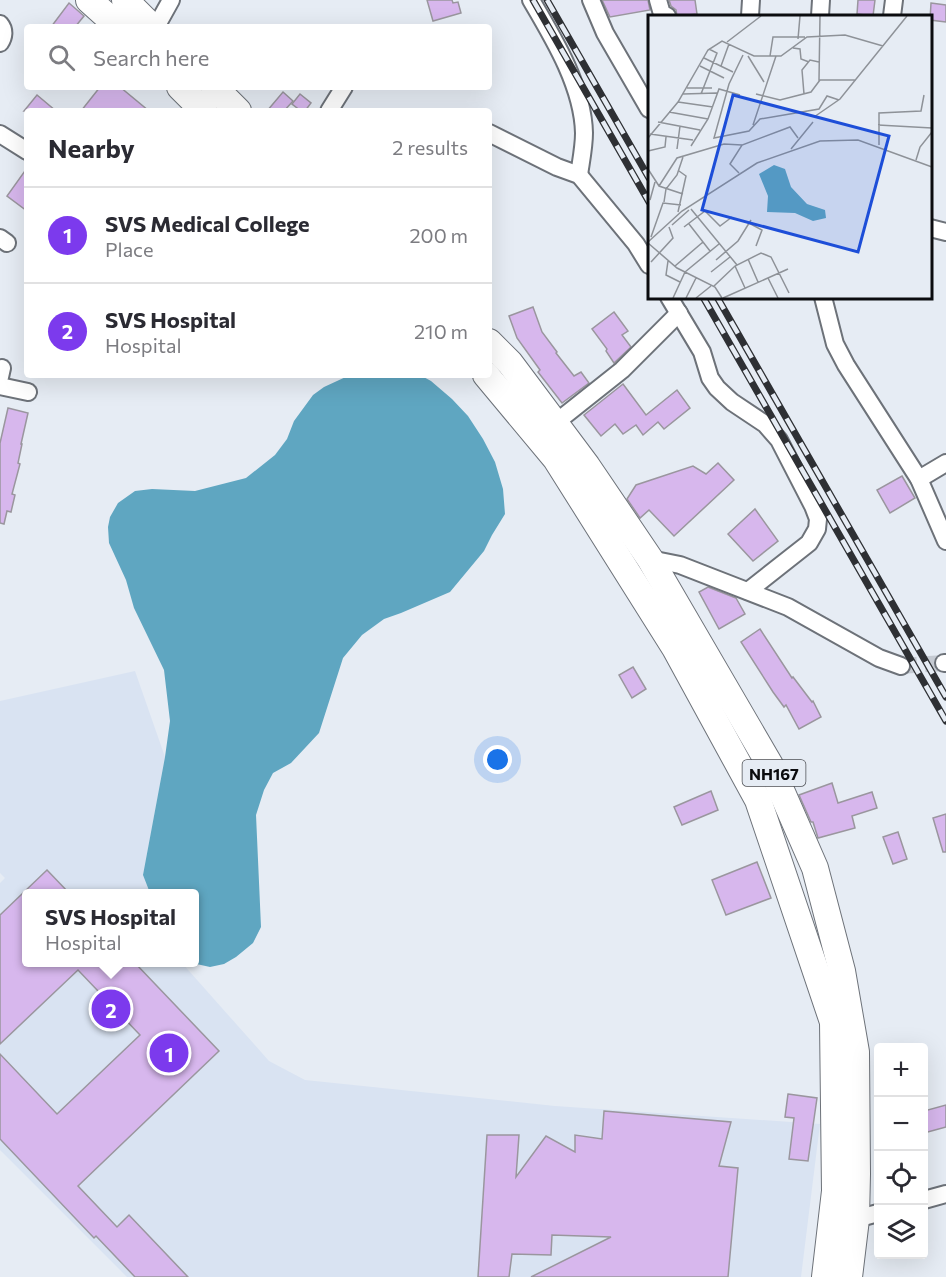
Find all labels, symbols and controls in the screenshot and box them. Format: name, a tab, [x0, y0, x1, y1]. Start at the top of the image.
inset map	[648, 15, 931, 298]
search box	[24, 24, 492, 90]
icon: search	[45, 41, 78, 74]
text: Search here	[93, 44, 209, 71]
text: Nearby	[48, 132, 135, 163]
text: 2 results	[392, 135, 468, 159]
text: SVS Medical College	[105, 210, 310, 237]
text: 1	[63, 223, 72, 247]
text: 200 m	[410, 223, 468, 247]
text: Place	[105, 237, 154, 261]
text: SVS Hospital	[105, 306, 236, 333]
text: 2	[62, 319, 73, 343]
text: 210 m	[414, 319, 468, 343]
text: Hospital	[105, 333, 182, 357]
your location	[483, 745, 512, 774]
road number: NH167	[742, 760, 806, 786]
popup	[22, 889, 199, 967]
text: SVS Hospital	[45, 903, 176, 930]
text: Hospital	[45, 930, 122, 954]
pin: 2	[92, 986, 130, 1032]
pin: 1	[150, 1030, 188, 1076]
map controls	[874, 1043, 928, 1259]
button: +	[874, 1043, 928, 1097]
button: −	[874, 1097, 928, 1151]
button: locate	[874, 1151, 928, 1205]
button: layers	[874, 1205, 928, 1259]

